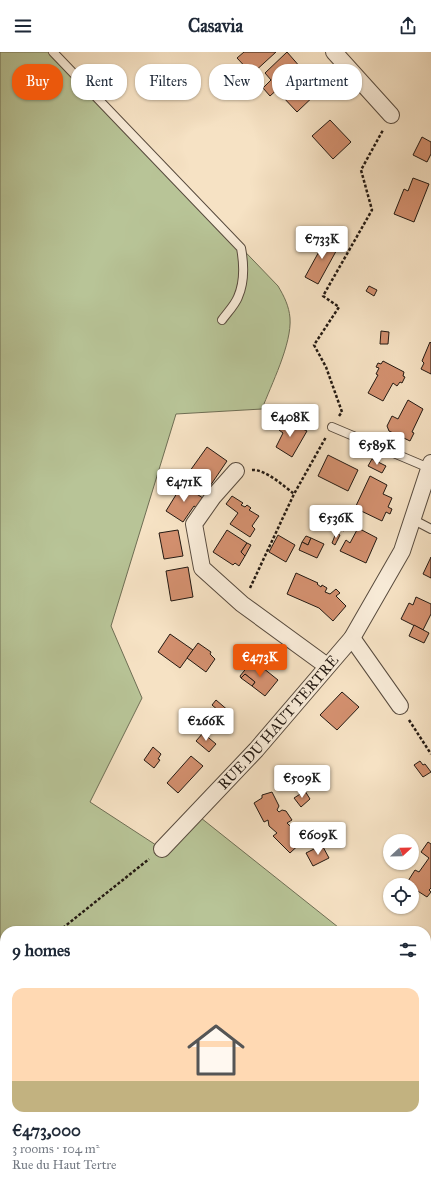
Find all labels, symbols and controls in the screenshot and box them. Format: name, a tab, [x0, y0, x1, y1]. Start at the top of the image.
icon: menu	[12, 15, 34, 37]
text: Casavia	[188, 15, 243, 37]
icon: share	[397, 15, 419, 37]
chip: Buy	[12, 64, 63, 100]
chip: Rent	[71, 64, 127, 100]
chip: Filters	[135, 64, 201, 100]
chip: New	[209, 64, 264, 100]
chip: Apartment	[272, 64, 362, 100]
pin: €733K	[294, 226, 350, 260]
text: €733K	[305, 231, 339, 247]
pin: €408K	[262, 404, 318, 438]
text: €408K	[271, 409, 309, 425]
pin: €589K	[349, 432, 405, 466]
text: €589K	[358, 437, 396, 453]
pin: €471K	[156, 469, 212, 503]
text: €471K	[166, 474, 202, 490]
pin: €536K	[308, 505, 364, 539]
text: €536K	[318, 510, 354, 526]
pin: €473K	[232, 644, 288, 678]
text: €473K	[242, 649, 278, 665]
street label: RUE DU HAUT TERTRE	[214, 651, 343, 793]
pin: €266K	[178, 708, 234, 742]
text: €266K	[188, 713, 224, 729]
pin: €509K	[274, 765, 330, 799]
text: €509K	[283, 770, 321, 786]
pin: €609K	[290, 822, 346, 856]
text: €609K	[299, 827, 337, 843]
north arrow	[383, 834, 419, 870]
map controls	[383, 834, 419, 914]
button: locate	[383, 878, 419, 914]
icon: filters	[397, 939, 419, 961]
text: 9 homes	[12, 940, 70, 961]
icon: home	[180, 1014, 252, 1086]
text: €473,000	[12, 1120, 81, 1141]
text: 3 rooms · 104 m²	[12, 1141, 100, 1157]
text: Rue du Haut Tertre	[12, 1157, 116, 1173]

